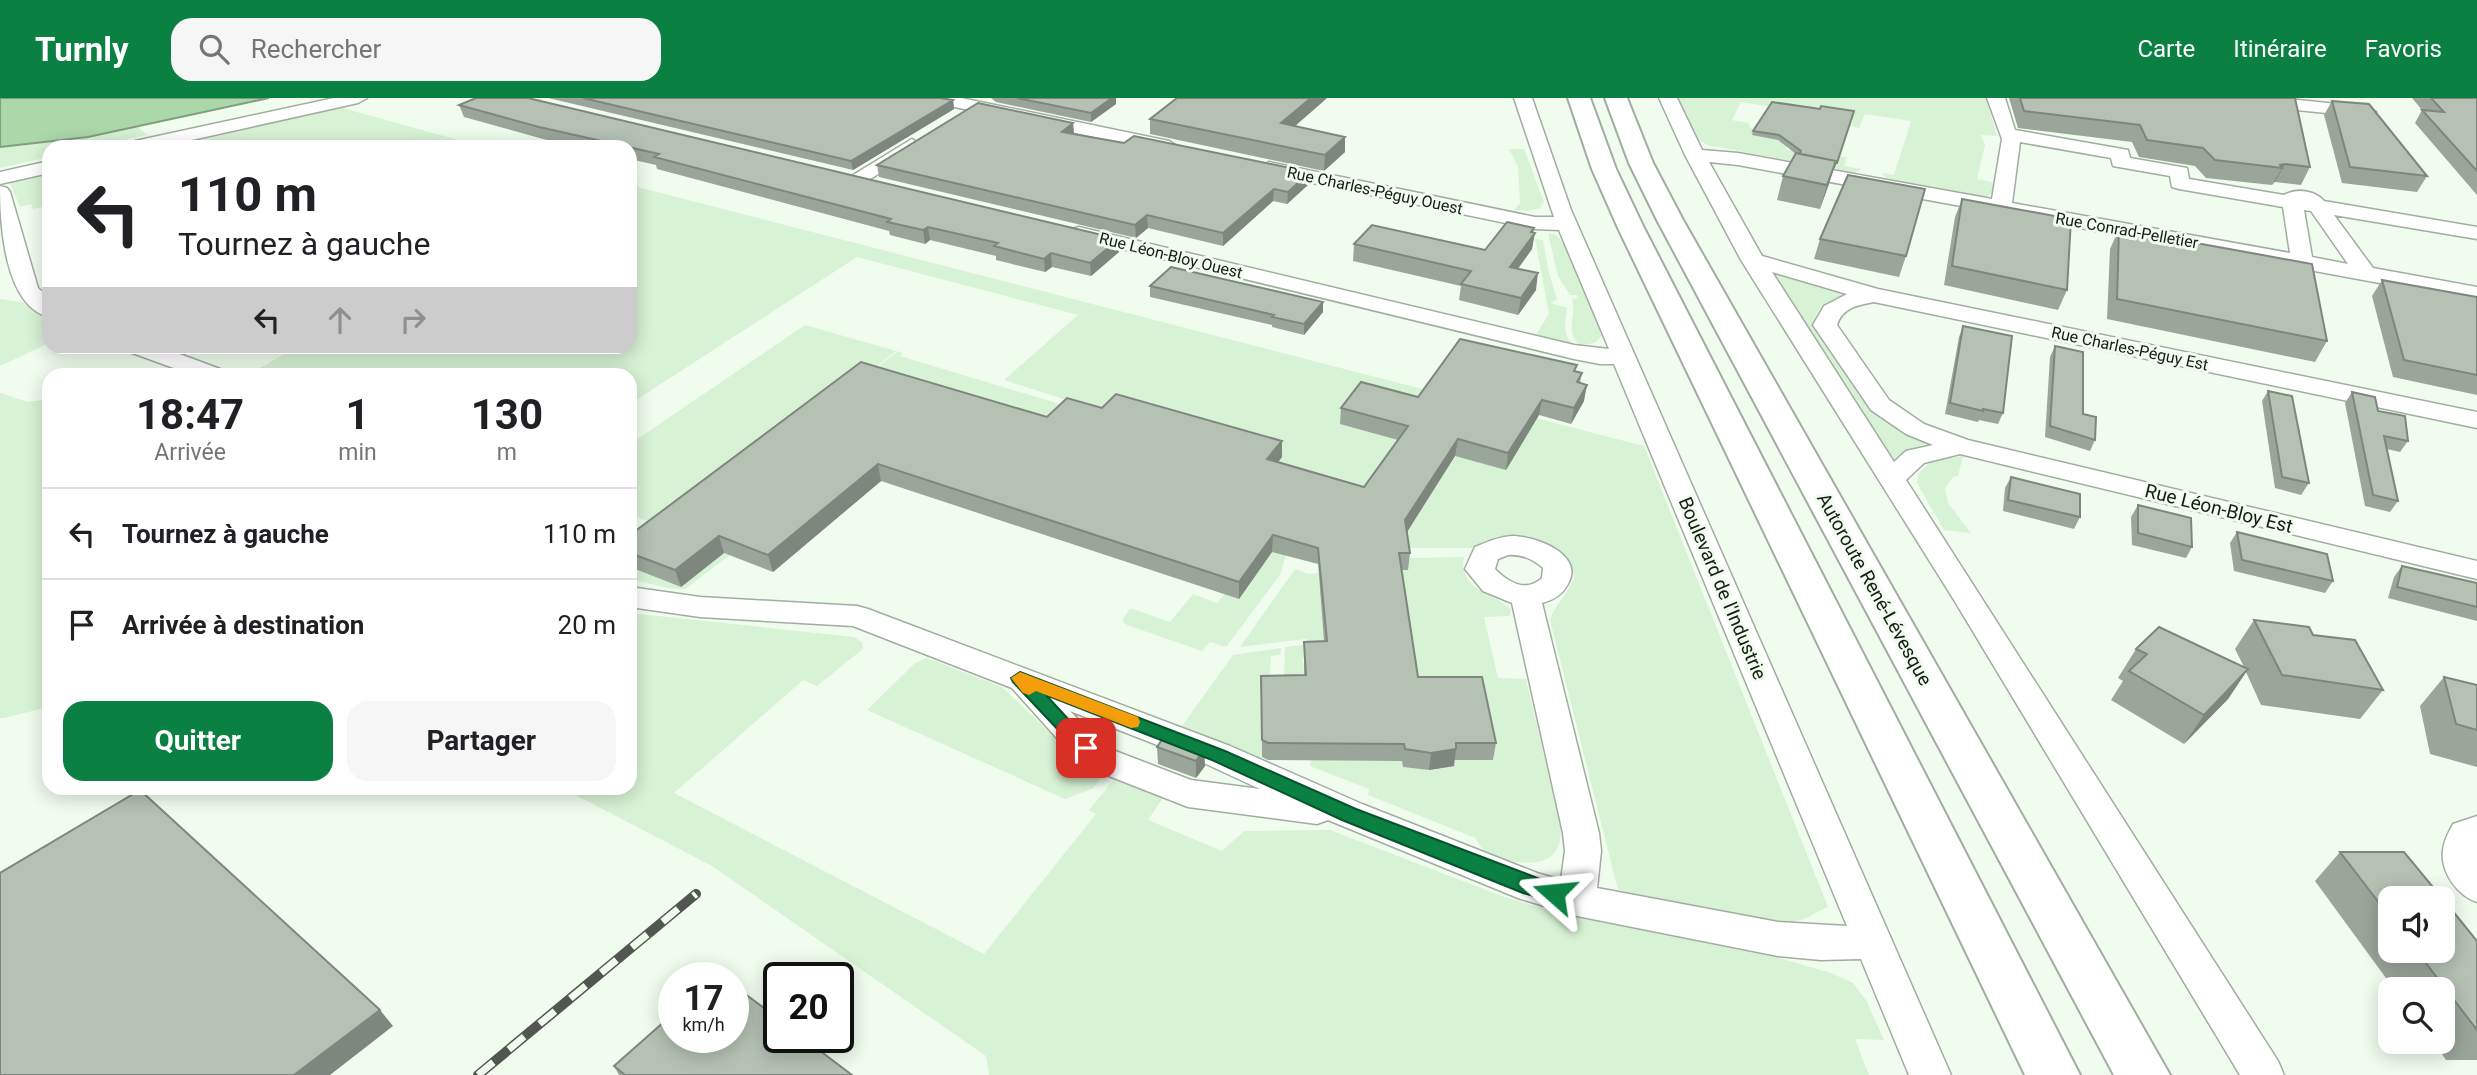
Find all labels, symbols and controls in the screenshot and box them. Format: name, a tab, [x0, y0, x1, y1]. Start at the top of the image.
search box	[171, 18, 661, 81]
text: Turnly	[35, 30, 129, 69]
icon: search	[195, 30, 233, 68]
text: Rechercher	[251, 34, 381, 64]
text: Carte	[2137, 35, 2195, 63]
text: Itinéraire	[2233, 35, 2327, 63]
text: Favoris	[2365, 35, 2442, 63]
street label: Rue Charles-Péguy Ouest	[1285, 163, 1464, 218]
text: 110 m	[178, 166, 317, 223]
icon: left	[63, 168, 154, 259]
street label: Rue Conrad-Pelletier	[2054, 209, 2200, 252]
text: Tournez à gauche	[178, 225, 430, 263]
street label: Rue Léon-Bloy Ouest	[1097, 229, 1244, 282]
icon: left	[248, 301, 286, 339]
icon: ahead	[321, 301, 359, 339]
icon: right	[394, 301, 432, 339]
street label: Rue Charles-Péguy Est	[2050, 323, 2210, 374]
text: 18:47	[136, 390, 244, 439]
text: 1	[345, 390, 370, 439]
text: 130	[471, 390, 543, 439]
text: Arrivée	[154, 439, 226, 466]
text: min	[338, 439, 377, 466]
text: m	[497, 439, 517, 466]
street label: Rue Léon-Bloy Est	[2143, 479, 2295, 538]
street label: Autoroute René-Lévesque	[1812, 489, 1937, 689]
street label: Boulevard de l'Industrie	[1674, 493, 1771, 683]
icon: left	[63, 515, 101, 553]
text: Tournez à gauche	[122, 519, 329, 549]
text: 110 m	[543, 519, 616, 549]
icon: arrive	[63, 606, 101, 644]
text: Arrivée à destination	[122, 610, 364, 640]
text: 20 m	[558, 610, 616, 640]
button: Quitter	[63, 701, 333, 781]
button: Partager	[347, 701, 616, 781]
pin	[1056, 718, 1116, 778]
icon: arrive	[1067, 729, 1105, 767]
position arrow	[1517, 856, 1591, 930]
map controls	[2378, 886, 2455, 1054]
button: sound	[2378, 886, 2455, 963]
speed limit sign: 20	[763, 962, 854, 1053]
button: search	[2378, 977, 2455, 1054]
text: 17	[683, 978, 724, 1019]
text: km/h	[682, 1014, 725, 1035]

